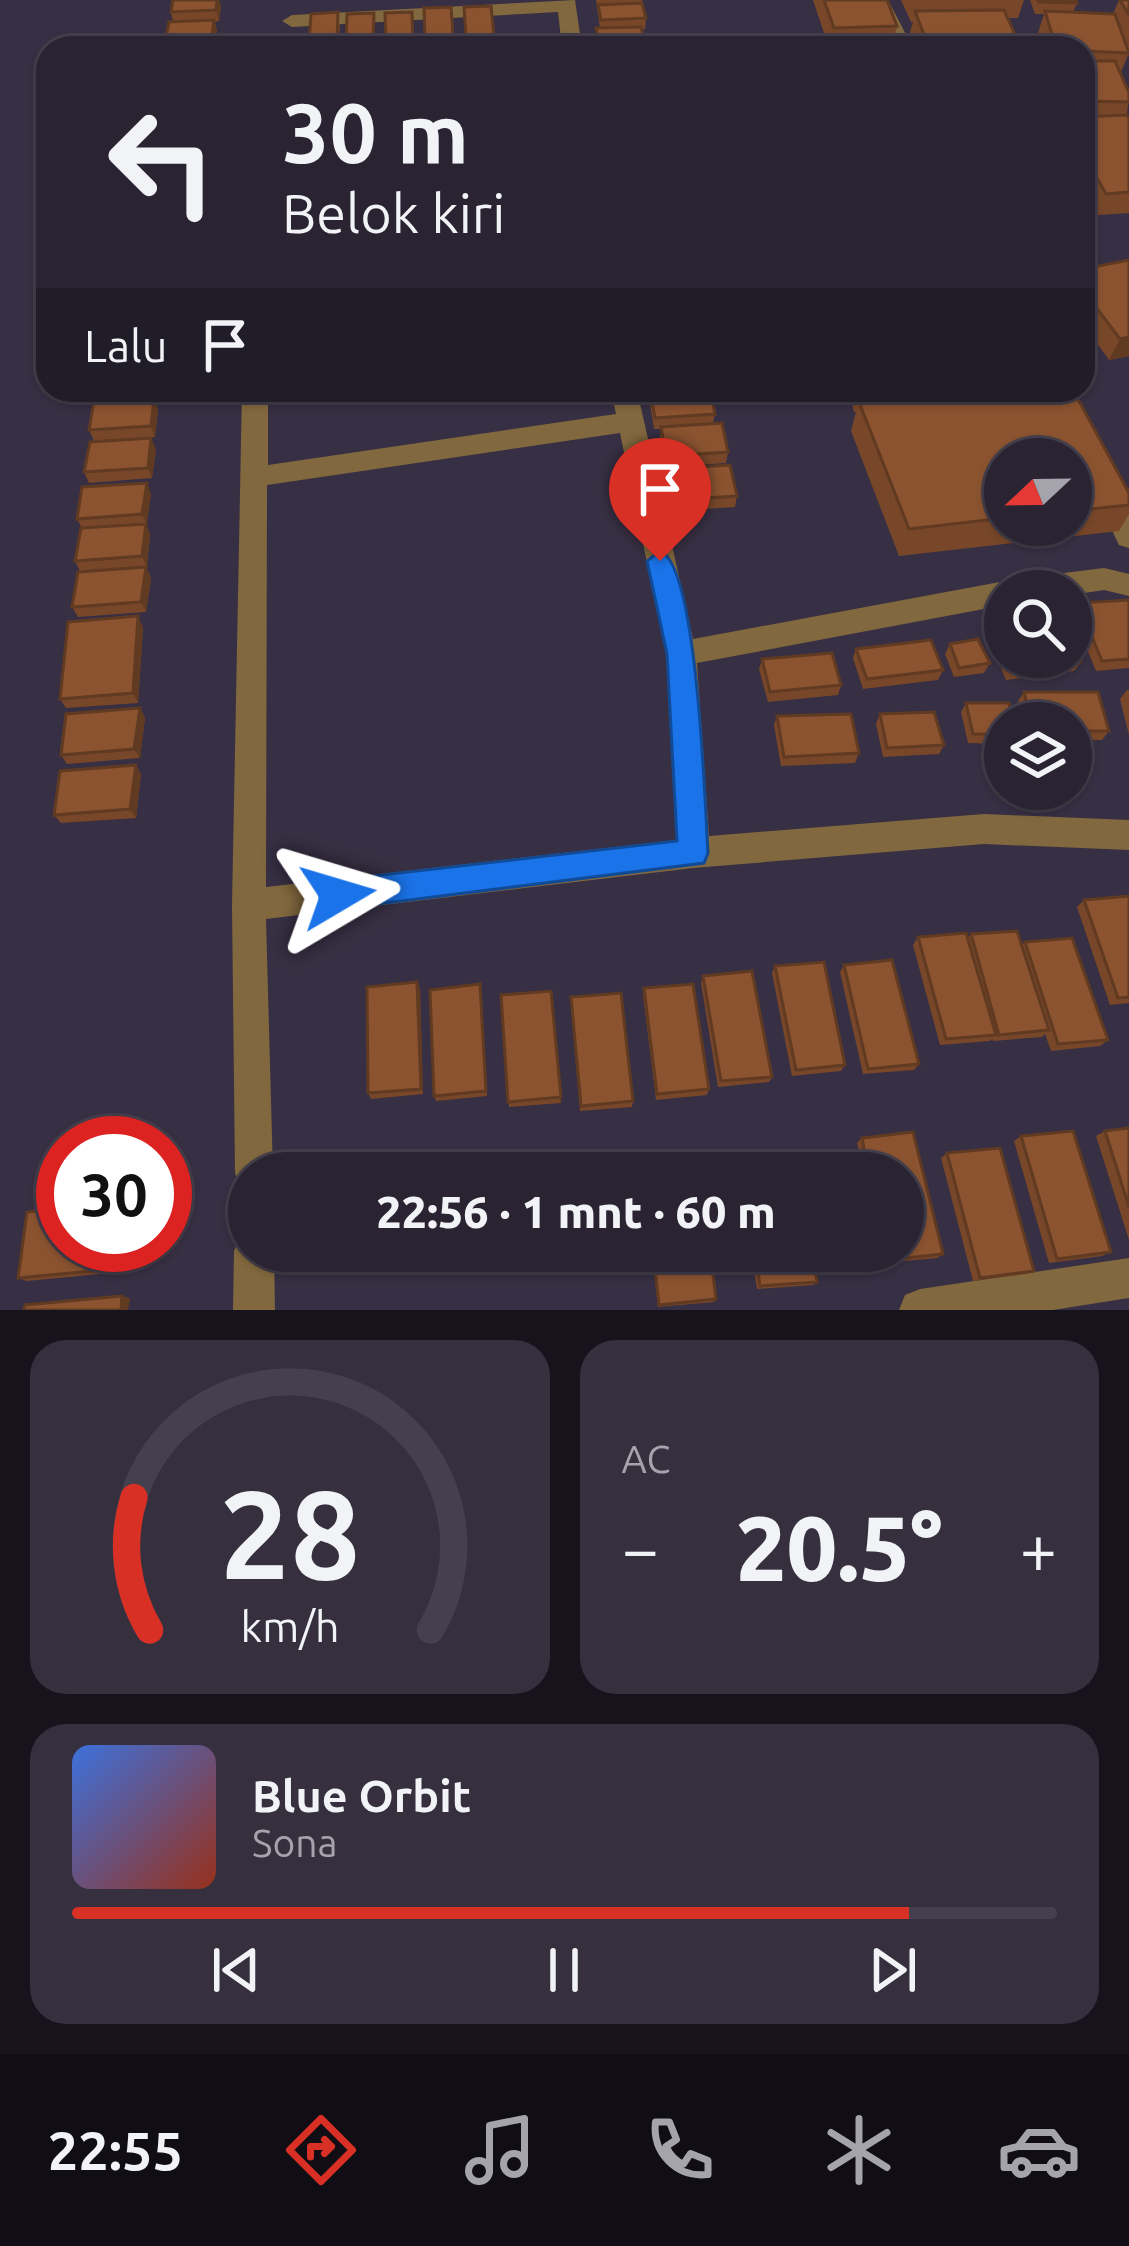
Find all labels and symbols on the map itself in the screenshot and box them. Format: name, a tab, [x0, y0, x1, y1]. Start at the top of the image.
pin	[609, 438, 711, 561]
north arrow	[984, 438, 1092, 546]
position arrow	[275, 832, 401, 958]
speed limit sign: 30	[36, 1116, 192, 1272]

